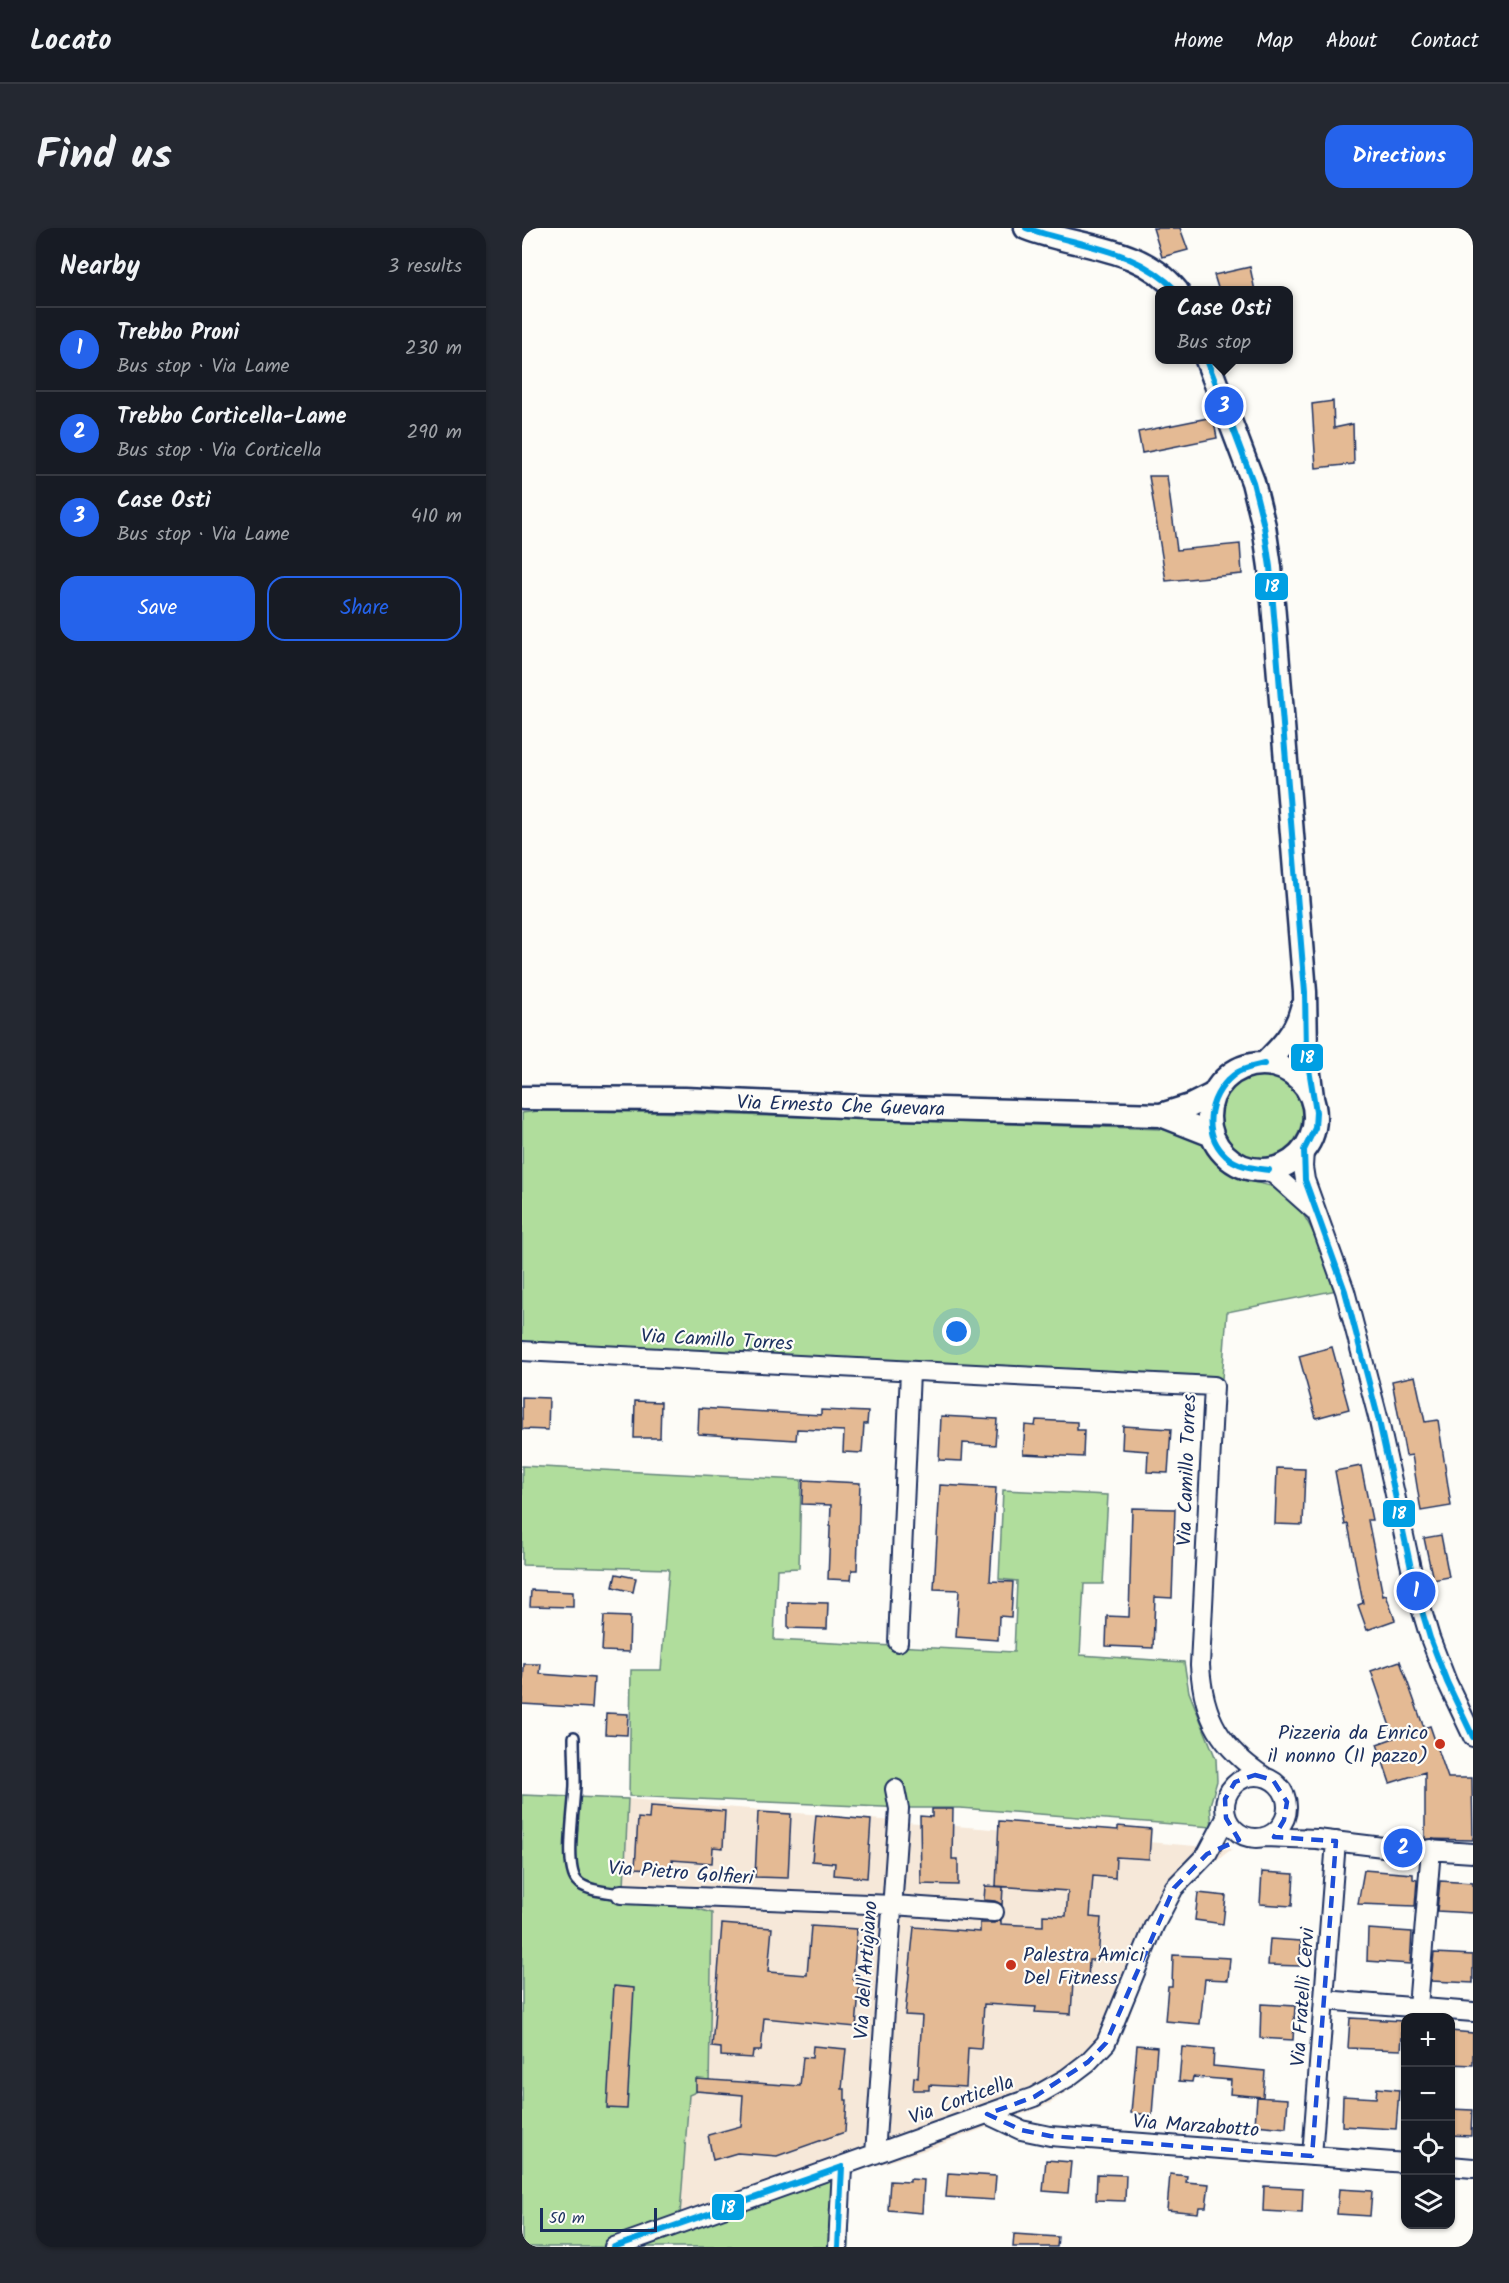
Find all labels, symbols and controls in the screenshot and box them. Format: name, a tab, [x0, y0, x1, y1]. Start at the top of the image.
text: Locato	[30, 19, 111, 64]
text: Home	[1174, 25, 1223, 58]
text: Map	[1256, 25, 1293, 58]
text: About	[1326, 25, 1377, 58]
text: Contact	[1410, 25, 1479, 58]
text: Find us	[36, 123, 172, 190]
button: Directions	[1325, 125, 1473, 188]
text: Nearby	[60, 246, 140, 288]
text: 3 results	[388, 251, 462, 283]
popup	[1155, 286, 1293, 364]
text: Case Osti	[1177, 292, 1271, 327]
text: Trebbo Proni	[117, 316, 239, 351]
text: Bus stop	[1177, 327, 1251, 359]
text: 1	[76, 333, 83, 365]
text: 230 m	[405, 333, 462, 365]
text: Bus stop · Via Lame	[117, 351, 290, 383]
pin: 3	[1204, 384, 1244, 429]
text: Trebbo Corticella-Lame	[117, 400, 346, 435]
text: 2	[74, 417, 85, 449]
text: 290 m	[407, 417, 462, 449]
text: Bus stop · Via Corticella	[117, 435, 322, 467]
text: Case Osti	[117, 484, 211, 519]
text: 3	[74, 501, 85, 533]
text: 410 m	[411, 501, 462, 533]
text: Bus stop · Via Lame	[117, 519, 290, 551]
line badge: 18	[1254, 572, 1289, 601]
text: 18	[1265, 575, 1280, 600]
button: Save	[60, 576, 255, 641]
button: Share	[267, 576, 462, 641]
line badge: 18	[1290, 1043, 1324, 1072]
text: 18	[1300, 1046, 1315, 1071]
street label: Via Ernesto Che Guevara	[736, 1087, 946, 1127]
your location	[942, 1317, 971, 1346]
street label: Via Camillo Torres	[640, 1321, 794, 1361]
street label: Via Camillo Torres	[1169, 1393, 1207, 1547]
line badge: 18	[1382, 1499, 1416, 1528]
text: 18	[1392, 1502, 1407, 1527]
pin: 1	[1396, 1568, 1436, 1614]
place label: Pizzeria da Enrico il nonno (Il pazzo)	[1268, 1718, 1428, 1773]
marker: Pizzeria da Enrico il nonno (Il pazzo)	[1433, 1737, 1447, 1751]
pin: 2	[1384, 1826, 1422, 1870]
street label: Via Pietro Golfieri	[607, 1853, 756, 1895]
street label: Via dell'Artigiano	[846, 1900, 888, 2041]
street label: Via Fratelli Cervi	[1283, 1925, 1325, 2068]
place label: Palestra Amici Del Fitness	[1023, 1940, 1145, 1995]
marker: Palestra Amici Del Fitness	[1004, 1958, 1018, 1972]
map controls	[1401, 2013, 1455, 2229]
button: +	[1401, 2013, 1455, 2067]
street label: Via Corticella	[905, 2067, 1019, 2135]
button: −	[1401, 2067, 1455, 2121]
street label: Via Marzabotto	[1131, 2107, 1260, 2147]
button: locate	[1401, 2121, 1455, 2175]
button: layers	[1401, 2175, 1455, 2229]
line badge: 18	[711, 2193, 745, 2221]
text: 18	[721, 2196, 736, 2221]
scale bar	[540, 2205, 657, 2232]
text: 50 m	[549, 2206, 585, 2231]

